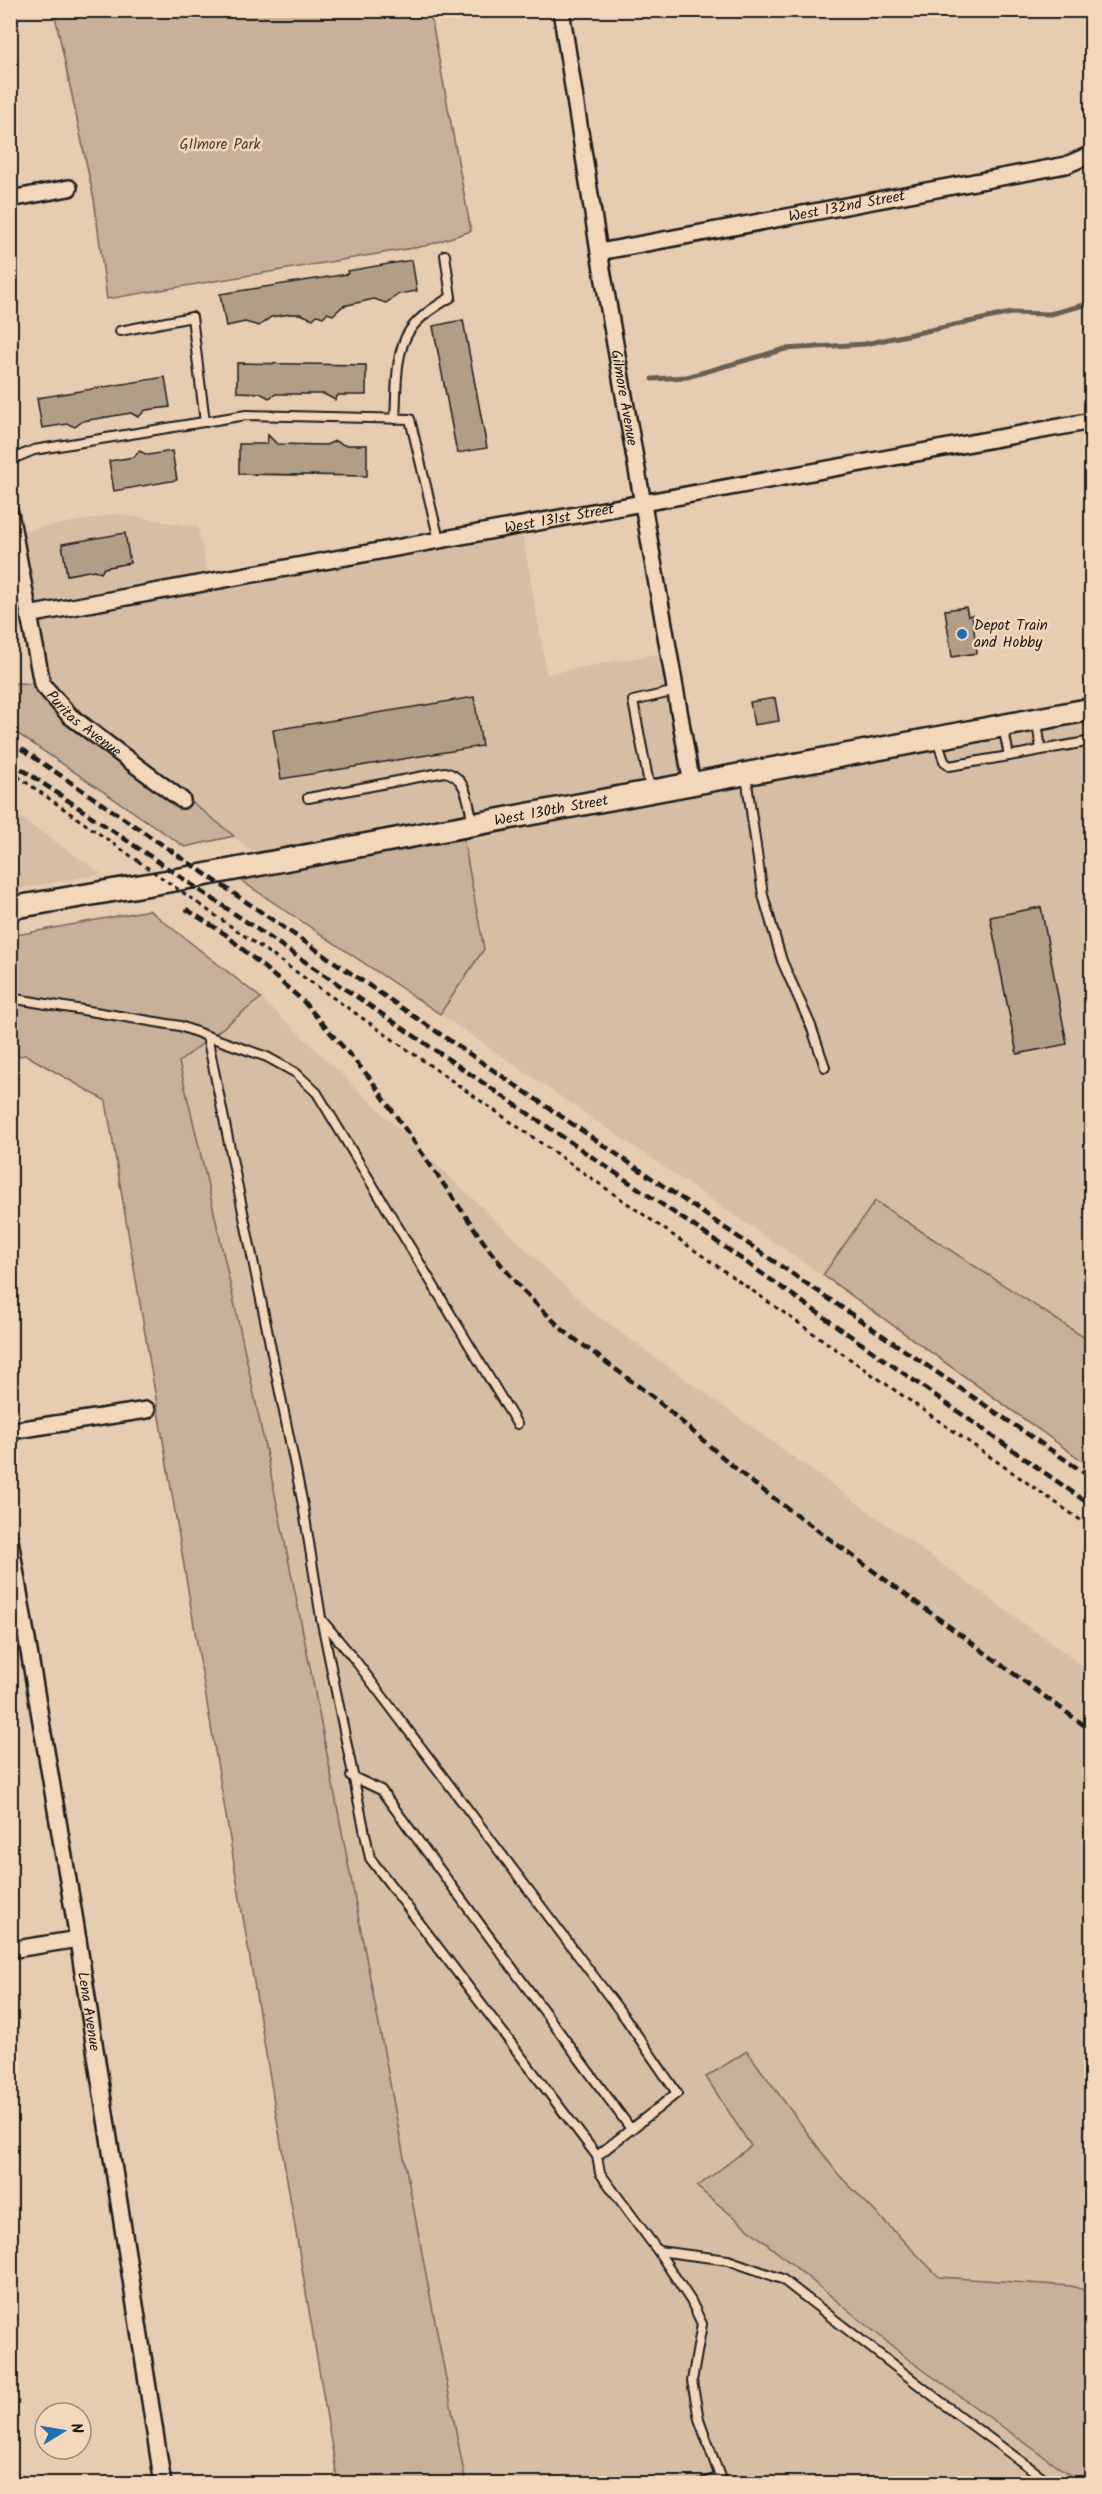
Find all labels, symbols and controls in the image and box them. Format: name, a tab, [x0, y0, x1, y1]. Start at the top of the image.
park label: GIlmore Park	[179, 133, 262, 157]
street label: West 132nd Street	[787, 184, 907, 229]
street label: Gilmore Avenue	[603, 348, 644, 448]
street label: West 131st Street	[503, 497, 616, 541]
place label: Depot Train and Hobby	[974, 614, 1048, 655]
marker: Depot Train and Hobby	[955, 627, 969, 641]
street label: Puritas Avenue	[40, 685, 127, 764]
street label: West 130th Street	[492, 789, 611, 833]
street label: Lena Avenue	[70, 1970, 106, 2053]
north arrow	[33, 2401, 93, 2461]
text: N	[63, 2421, 89, 2436]

